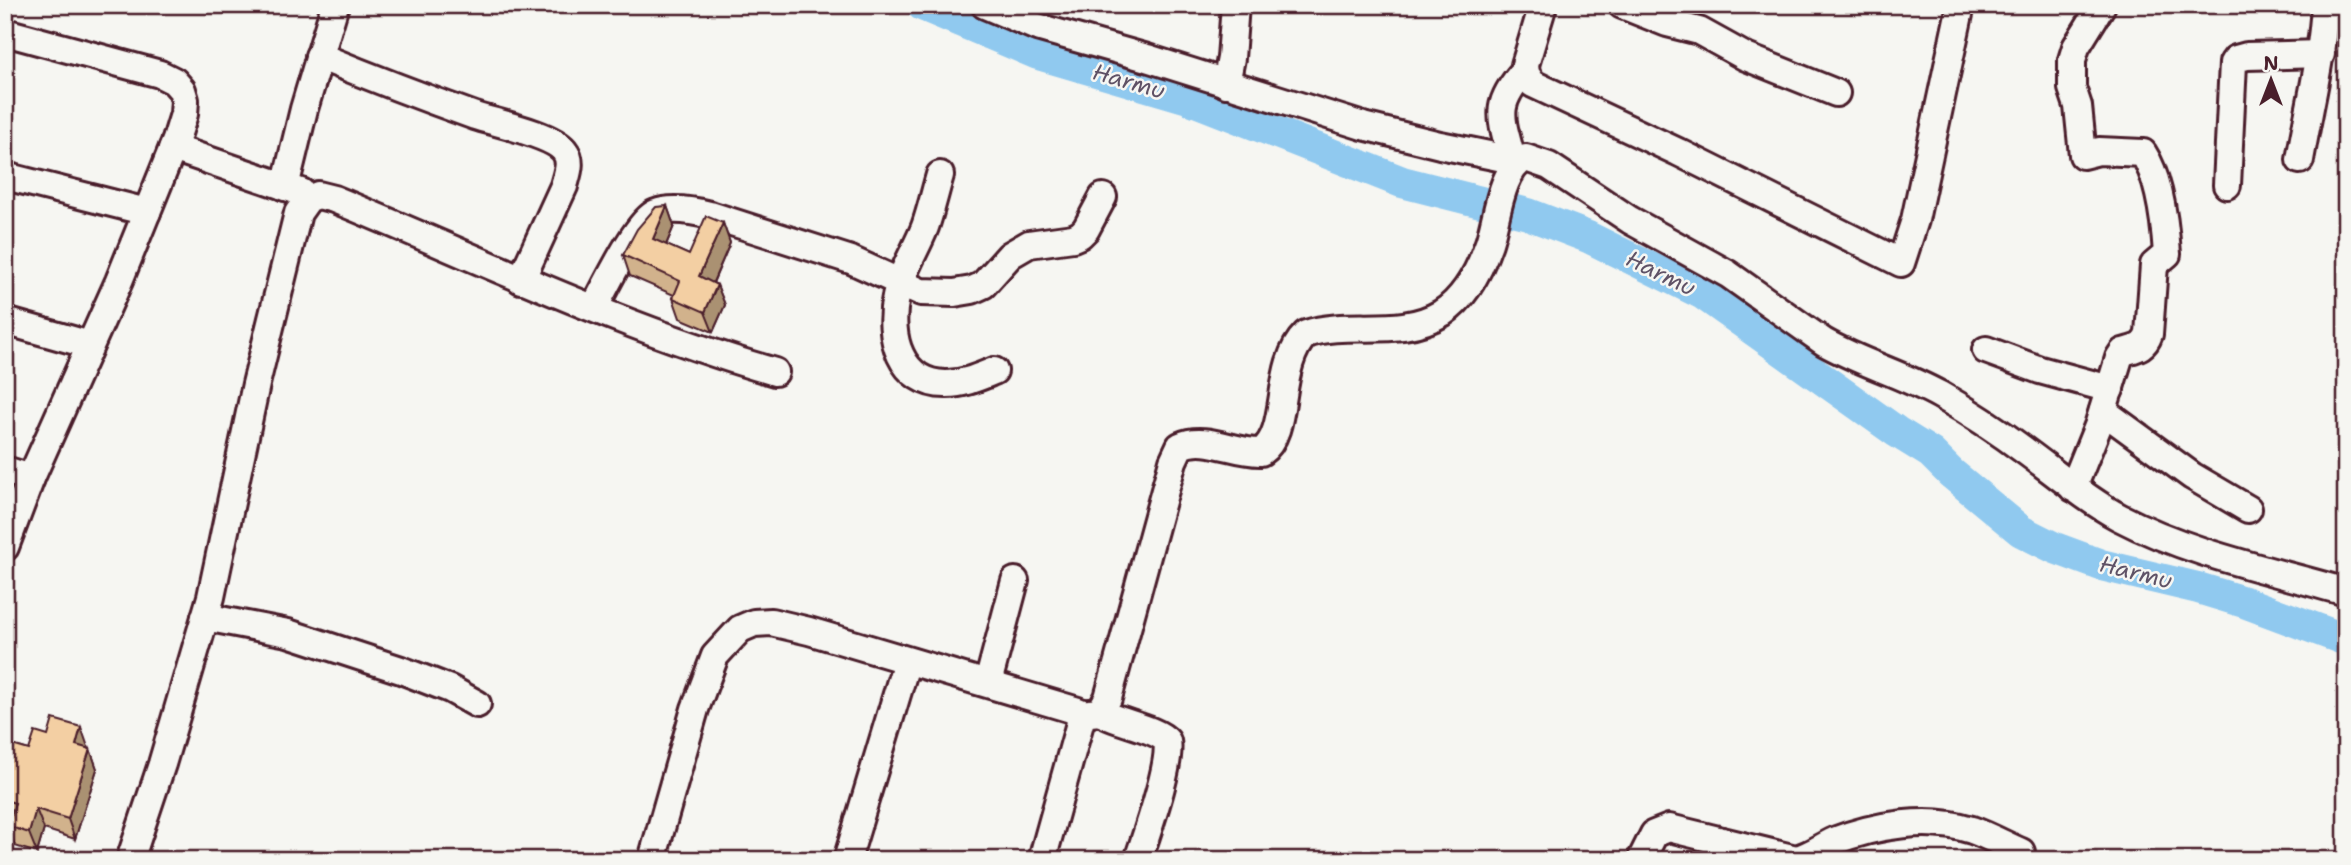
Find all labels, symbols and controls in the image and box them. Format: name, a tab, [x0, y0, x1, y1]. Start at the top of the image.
north arrow	[2236, 46, 2306, 116]
text: N	[2263, 51, 2279, 76]
water label: Harmu	[1089, 56, 1169, 106]
water label: Harmu	[1621, 243, 1701, 303]
water label: Harmu	[2097, 549, 2175, 595]

